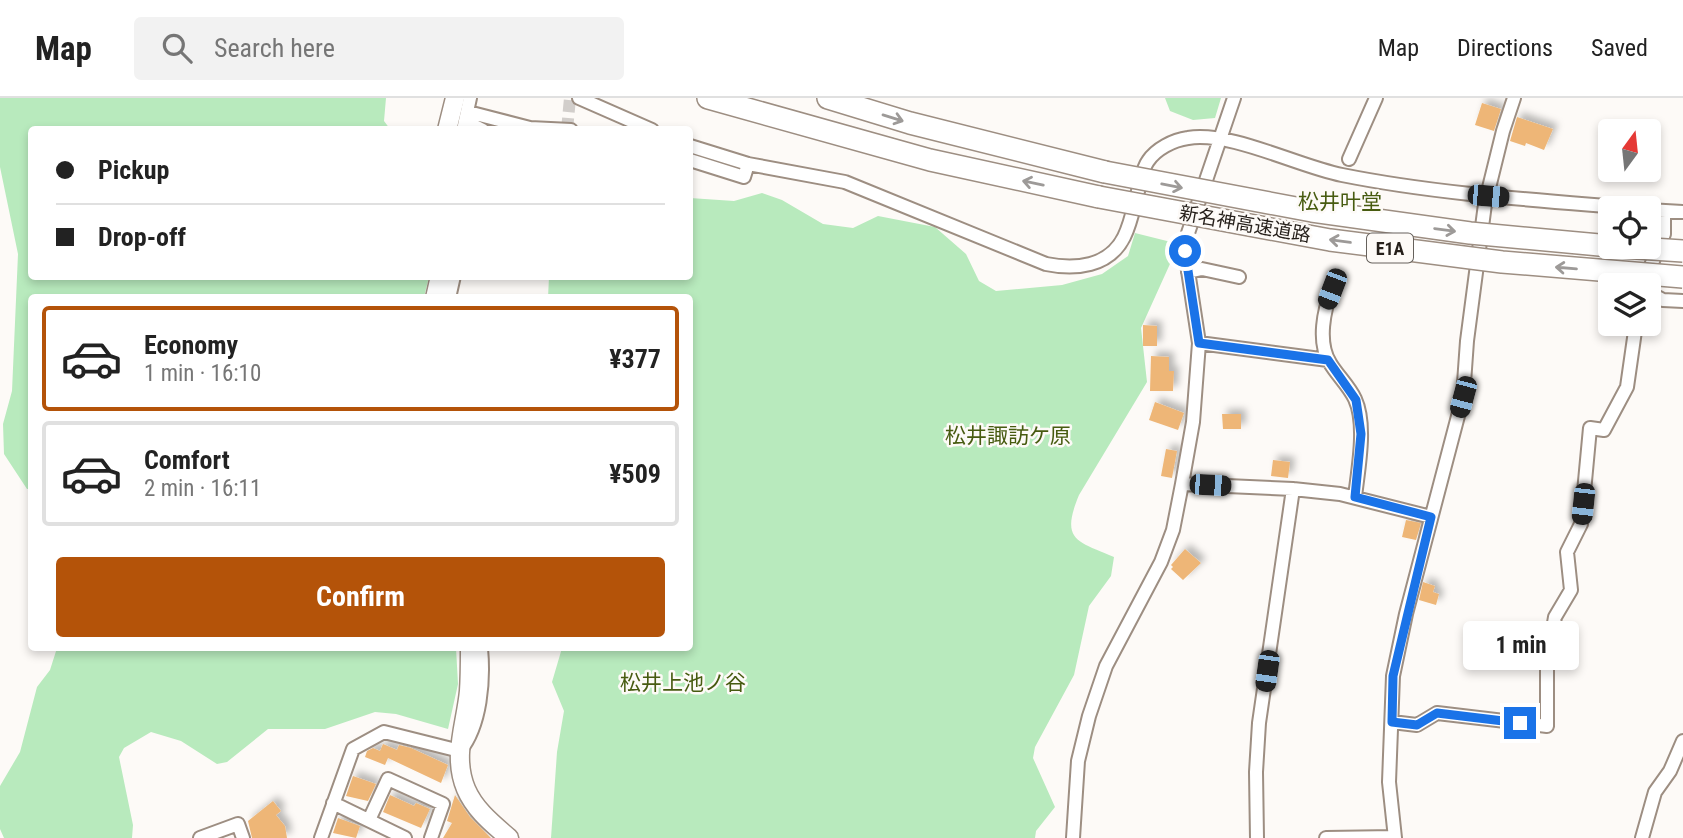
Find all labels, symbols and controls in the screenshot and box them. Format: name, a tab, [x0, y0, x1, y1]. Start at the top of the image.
search box	[134, 17, 624, 80]
text: Map	[35, 29, 92, 68]
icon: search	[158, 29, 196, 67]
text: Search here	[214, 33, 335, 63]
text: Map	[1378, 34, 1419, 62]
text: Directions	[1457, 34, 1553, 62]
text: Saved	[1591, 34, 1648, 62]
one-way arrow	[882, 112, 904, 125]
north arrow	[1598, 119, 1661, 182]
map controls	[1598, 119, 1661, 336]
text: Pickup	[98, 155, 169, 185]
one-way arrow	[1022, 175, 1045, 189]
one-way arrow	[1160, 179, 1183, 193]
car	[1467, 184, 1510, 208]
district label: 松井叶堂	[1298, 190, 1382, 214]
button: locate	[1598, 196, 1661, 259]
street label: 新名神高速道路	[1178, 201, 1312, 247]
text: Drop-off	[98, 222, 186, 252]
one-way arrow	[1433, 224, 1456, 237]
road number: E1A	[1367, 233, 1413, 262]
one-way arrow	[1329, 234, 1352, 247]
route start	[1169, 235, 1201, 267]
one-way arrow	[1555, 261, 1578, 274]
car	[1315, 266, 1350, 312]
button: layers	[1598, 273, 1661, 336]
icon: car	[60, 327, 123, 390]
text: Economy	[144, 330, 238, 360]
text: ¥377	[609, 344, 661, 374]
text: 1 min · 16:10	[144, 360, 261, 387]
car	[1448, 374, 1479, 420]
district label: 松井諏訪ケ原	[945, 424, 1071, 448]
icon: car	[60, 442, 123, 505]
text: Comfort	[144, 445, 230, 475]
text: ¥509	[609, 459, 661, 489]
car	[1189, 473, 1232, 497]
text: 2 min · 16:11	[144, 475, 261, 502]
car	[1571, 482, 1596, 526]
button: Confirm	[56, 557, 665, 637]
callout: 1 min	[1462, 622, 1578, 670]
text: 1 min	[1495, 632, 1547, 659]
car	[1254, 649, 1281, 693]
district label: 松井上池ノ谷	[620, 671, 746, 695]
route end	[1504, 707, 1536, 739]

